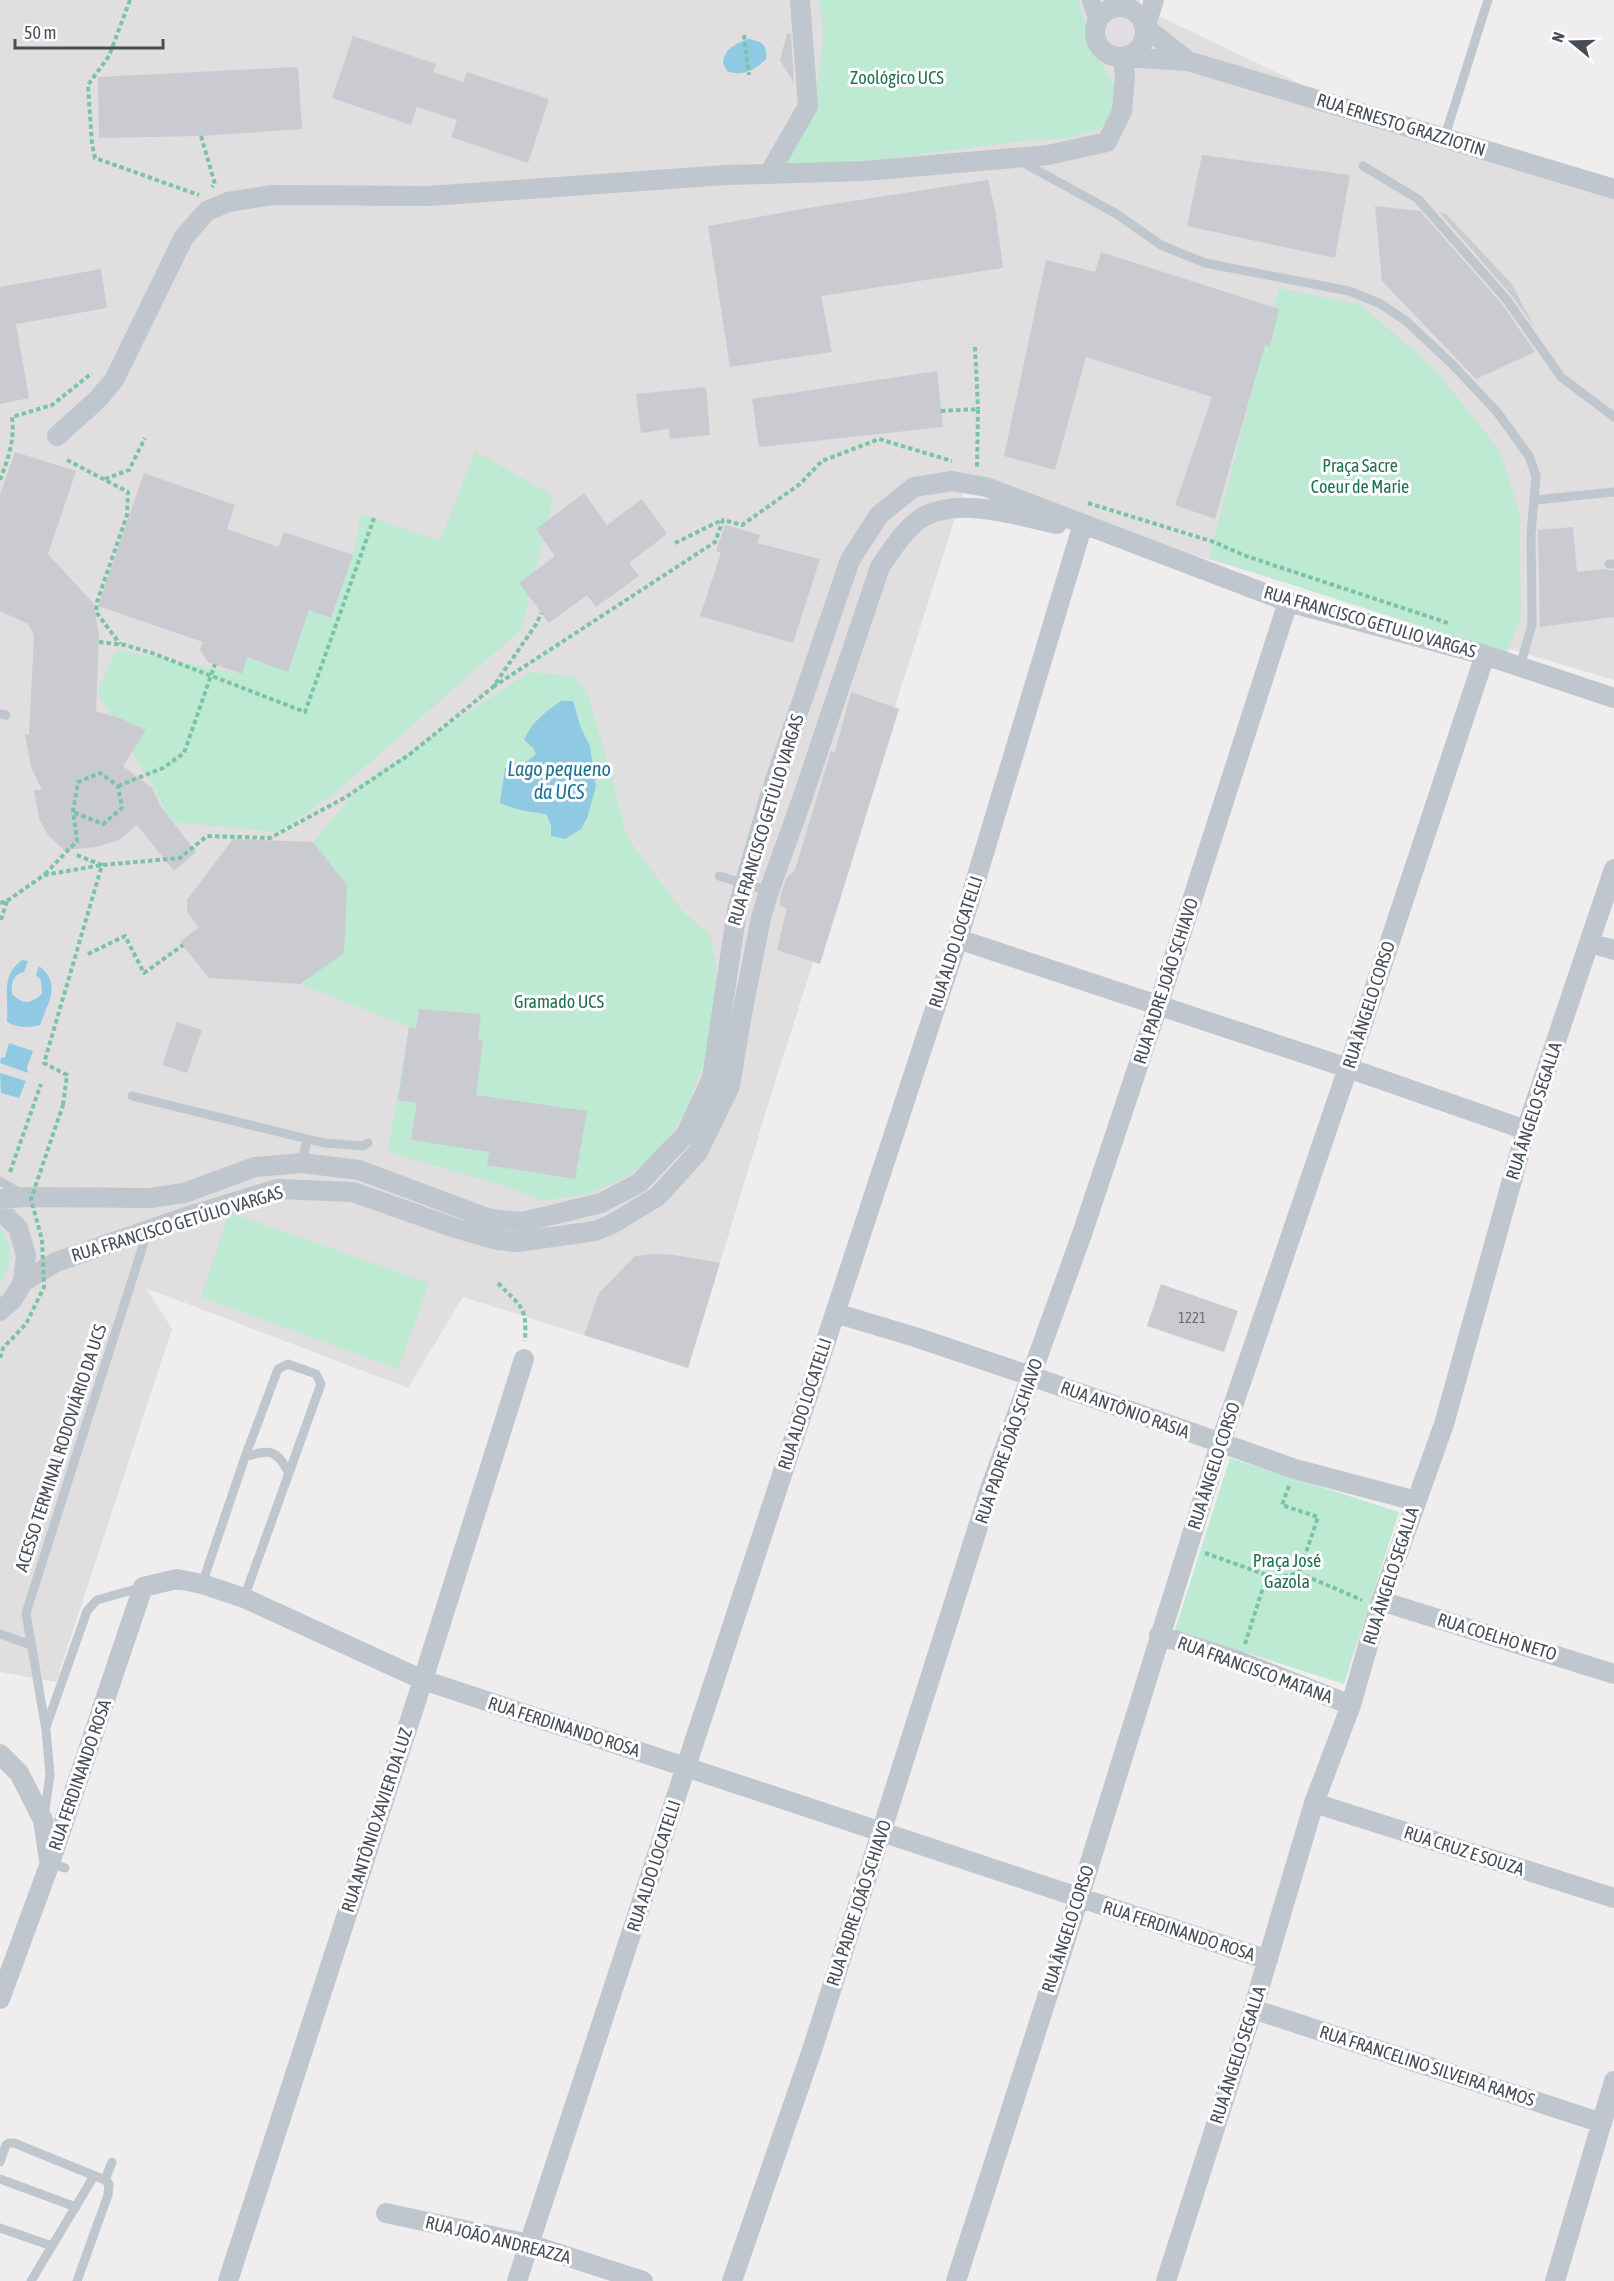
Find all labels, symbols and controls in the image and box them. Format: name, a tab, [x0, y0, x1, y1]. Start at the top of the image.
scale bar	[15, 12, 164, 50]
north arrow	[1542, 12, 1602, 72]
text: 50 m	[24, 22, 56, 43]
text: N	[1548, 30, 1568, 45]
park label: Zoológico UCS	[850, 67, 944, 88]
street label: RUA ERNESTO GRAZZIOTIN	[1314, 89, 1488, 160]
park label: Praça Sacre Coeur de Marie	[1311, 455, 1409, 497]
street label: RUA FRANCISCO GETULIO VARGAS	[1262, 581, 1479, 662]
street label: RUA FRANCISCO GETÚLIO VARGAS	[723, 711, 808, 928]
water label: Lago pequeno da UCS	[507, 757, 611, 803]
street label: RUA ALDO LOCATELLI	[924, 873, 987, 1010]
street label: RUA PADRE JOÃO SCHIAVO	[1129, 895, 1202, 1067]
street label: RUA ÂNGELO CORSO	[1338, 939, 1399, 1071]
park label: Gramado UCS	[514, 991, 604, 1012]
street label: RUA ÂNGELO SEGALLA	[1501, 1039, 1566, 1182]
street label: RUA FRANCISCO GETÚLIO VARGAS	[69, 1181, 285, 1266]
house number: 1221	[1178, 1309, 1206, 1326]
street label: ACESSO TERMINAL RODOVIÁRIO DA UCS	[11, 1321, 111, 1574]
street label: RUA ALDO LOCATELLI	[773, 1335, 836, 1472]
street label: RUA PADRE JOÃO SCHIAVO	[970, 1355, 1047, 1526]
street label: RUA ANTÔNIO RASIA	[1058, 1377, 1193, 1443]
street label: RUA ÂNGELO CORSO	[1183, 1400, 1244, 1532]
street label: RUA ÂNGELO SEGALLA	[1358, 1504, 1423, 1647]
park label: Praça José Gazola	[1253, 1550, 1321, 1592]
street label: RUA COELHO NETO	[1435, 1608, 1559, 1665]
street label: RUA FRANCISCO MATANA	[1175, 1632, 1336, 1707]
street label: RUA FERDINANDO ROSA	[486, 1692, 643, 1761]
street label: RUA FERDINANDO ROSA	[44, 1696, 115, 1853]
street label: RUA ANTÔNIO XAVIER DA LUZ	[337, 1725, 416, 1915]
street label: RUA ALDO LOCATELLI	[622, 1797, 685, 1934]
street label: RUA PADRE JOÃO SCHIAVO	[822, 1817, 895, 1989]
street label: RUA CRUZ E SOUZA	[1401, 1821, 1527, 1880]
street label: RUA ÂNGELO CORSO	[1037, 1863, 1098, 1995]
street label: RUA FERDINANDO ROSA	[1101, 1896, 1258, 1965]
street label: RUA ÂNGELO SEGALLA	[1205, 1983, 1270, 2126]
street label: RUA FRANCELINO SILVEIRA RAMOS	[1317, 2021, 1538, 2110]
street label: RUA JOÃO ANDREAZZA	[423, 2211, 573, 2268]

